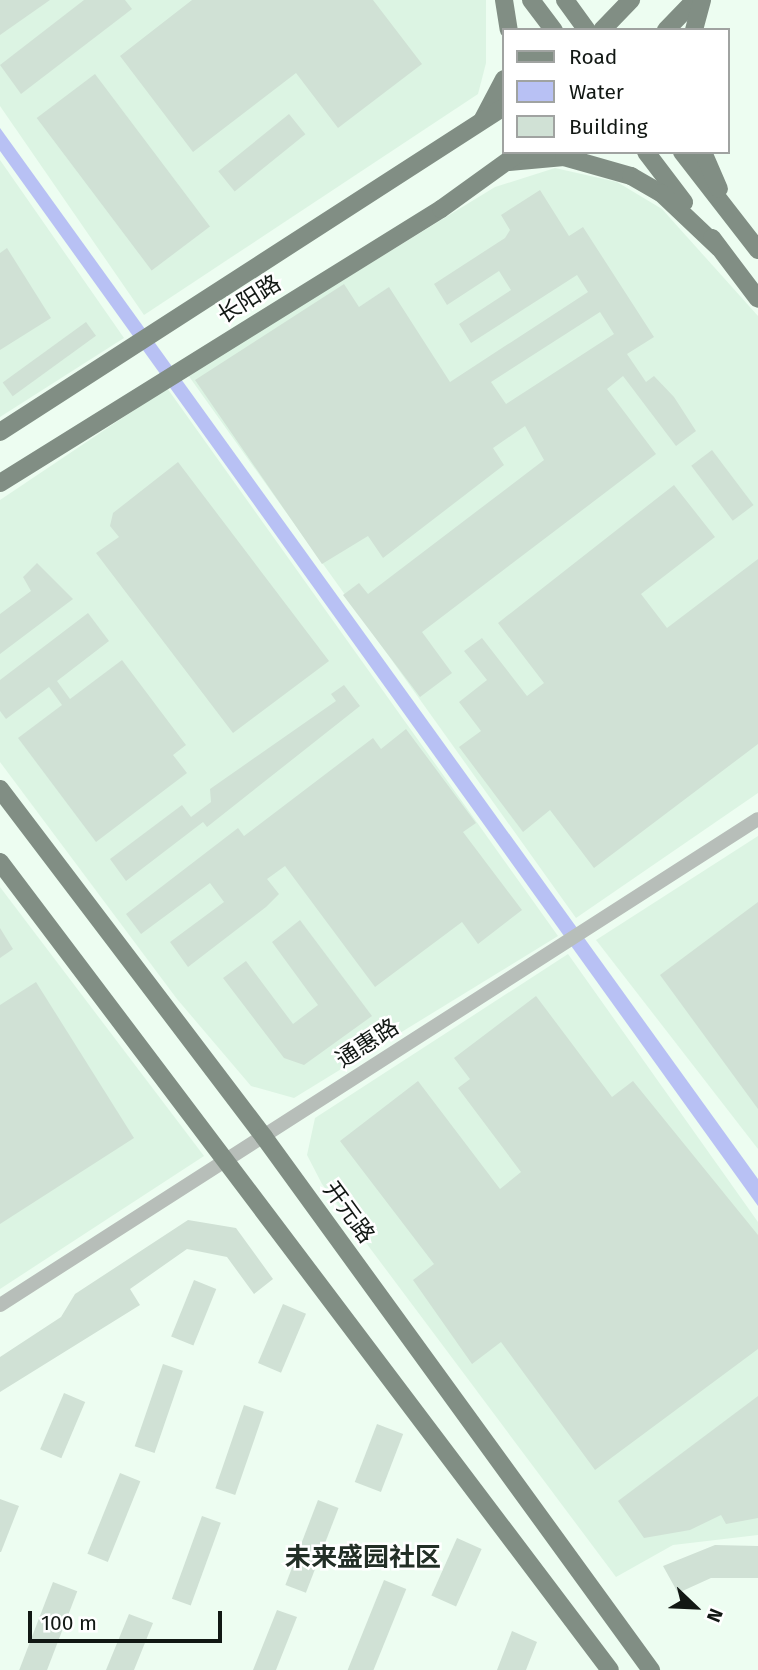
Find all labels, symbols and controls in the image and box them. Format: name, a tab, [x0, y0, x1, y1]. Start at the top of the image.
legend	[503, 28, 730, 154]
text: Road	[569, 44, 617, 70]
text: Water	[569, 79, 624, 105]
text: Building	[569, 114, 648, 140]
street label: 长阳路	[212, 269, 286, 329]
street label: 通惠路	[331, 1013, 403, 1073]
street label: 开元路	[318, 1176, 380, 1248]
district label: 未来盛园社区	[285, 1542, 441, 1574]
north arrow	[660, 1572, 730, 1642]
scale bar	[32, 1596, 226, 1640]
text: N	[702, 1605, 728, 1626]
text: 100 m	[41, 1610, 97, 1636]

